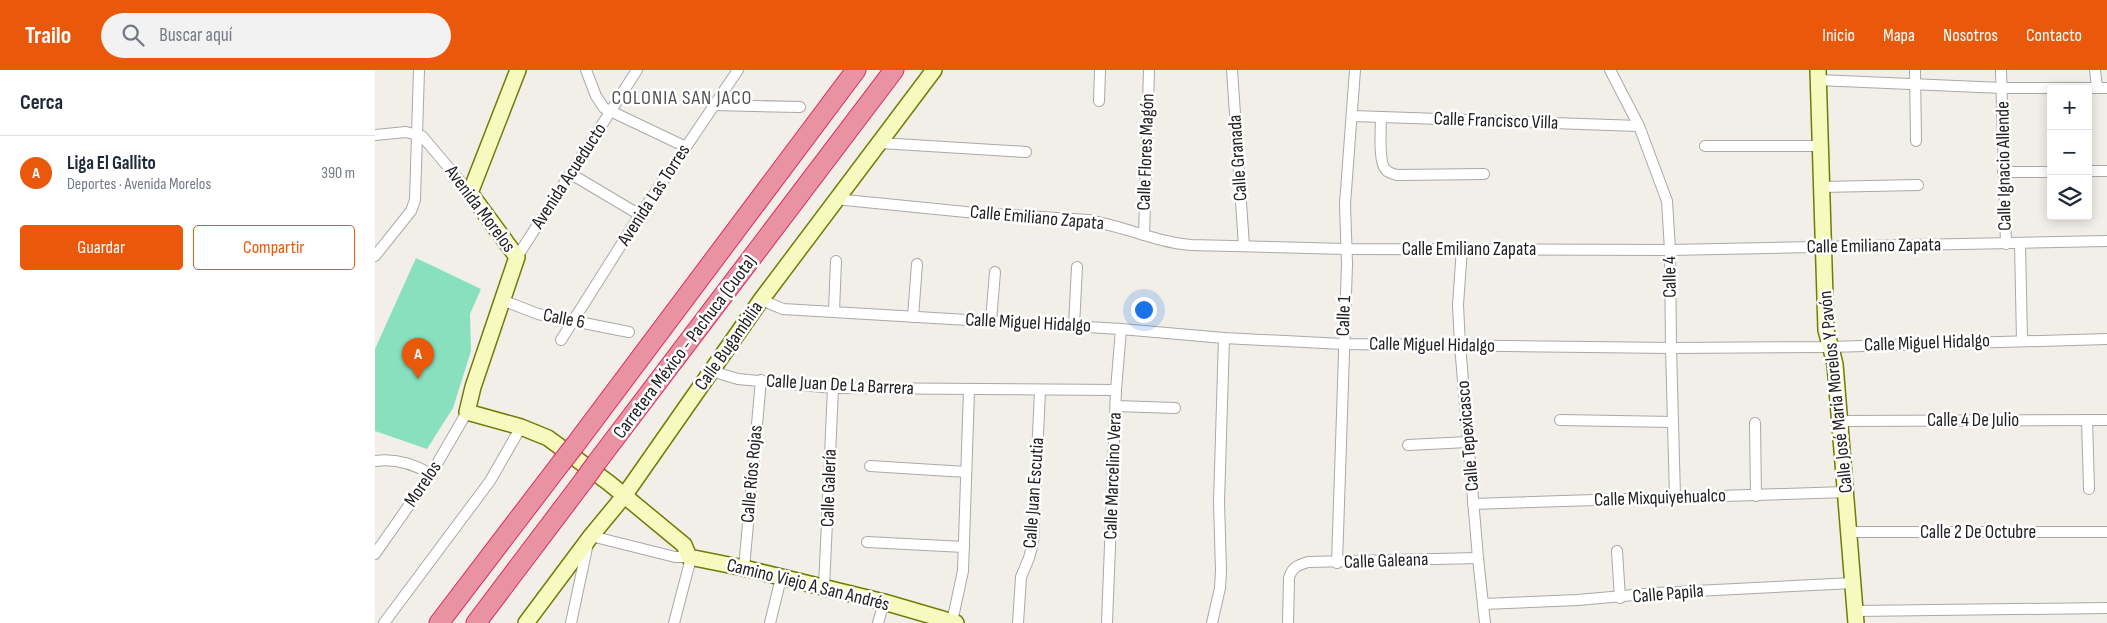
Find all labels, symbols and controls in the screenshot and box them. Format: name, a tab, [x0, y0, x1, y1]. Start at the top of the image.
search box	[101, 13, 451, 58]
text: Trailo	[25, 21, 71, 50]
icon: search	[119, 21, 147, 49]
text: Buscar aquí	[159, 24, 232, 47]
text: Inicio	[1822, 25, 1855, 46]
text: Mapa	[1883, 25, 1915, 46]
text: Nosotros	[1943, 25, 1998, 46]
text: Contacto	[2026, 25, 2082, 46]
map controls	[2047, 85, 2092, 220]
button: +	[2047, 85, 2092, 130]
district label: COLONIA SAN JACO	[612, 86, 752, 110]
text: Cerca	[20, 90, 63, 115]
street label: Calle Flores Magón	[1132, 93, 1160, 211]
street label: Calle Ignacio Allende	[1991, 101, 2017, 231]
street label: Calle Francisco Villa	[1433, 107, 1559, 135]
street label: Calle Granada	[1224, 114, 1252, 202]
street label: Avenida Acueducto	[526, 119, 612, 234]
button: −	[2047, 130, 2092, 175]
street label: Avenida Las Torres	[612, 140, 695, 251]
text: Liga El Gallito	[67, 152, 156, 175]
street label: Avenida Morelos	[439, 160, 520, 257]
text: A	[32, 164, 40, 183]
text: 390 m	[321, 164, 355, 183]
text: Deportes · Avenida Morelos	[67, 175, 211, 194]
button: layers	[2047, 175, 2092, 220]
street label: Calle Emiliano Zapata	[969, 201, 1105, 235]
button: Guardar	[20, 225, 183, 270]
button: Compartir	[193, 225, 355, 270]
street label: Calle Emiliano Zapata	[1807, 233, 1941, 259]
street label: Calle Emiliano Zapata	[1402, 238, 1536, 261]
street label: Carretera México - Pachuca (Cuota)	[609, 251, 761, 443]
street label: Calle 4	[1658, 256, 1682, 298]
street label: Calle José María Morelos Y Pavón	[1814, 290, 1858, 494]
street label: Calle 1	[1332, 295, 1356, 337]
street label: Calle Bugambilia	[690, 297, 768, 395]
your location	[1131, 297, 1157, 323]
street label: Calle 6	[541, 304, 587, 334]
street label: Calle Miguel Hidalgo	[965, 308, 1091, 338]
street label: Calle Miguel Hidalgo	[1864, 329, 1990, 357]
street label: Calle Miguel Hidalgo	[1369, 332, 1495, 358]
pin: A	[402, 338, 434, 379]
street label: Calle Juan De La Barrera	[765, 370, 915, 400]
street label: Calle Tepexicasco	[1452, 380, 1484, 492]
street label: Calle 4 De Julio	[1927, 409, 2019, 432]
street label: Calle Marcelino Vera	[1099, 412, 1127, 540]
street label: Calle Ríos Rojas	[736, 424, 768, 524]
street label: Calle Juan Escutia	[1019, 437, 1049, 549]
street label: Calle Galería	[816, 449, 842, 527]
street label: Morelos	[399, 457, 447, 511]
street label: Calle Mixquiyehualco	[1594, 484, 1726, 512]
street label: Calle 2 De Octubre	[1920, 521, 2036, 544]
street label: Calle Galeana	[1343, 548, 1429, 574]
street label: Camino Viejo A San Andrés	[724, 554, 892, 616]
street label: Calle Papila	[1631, 579, 1705, 609]

